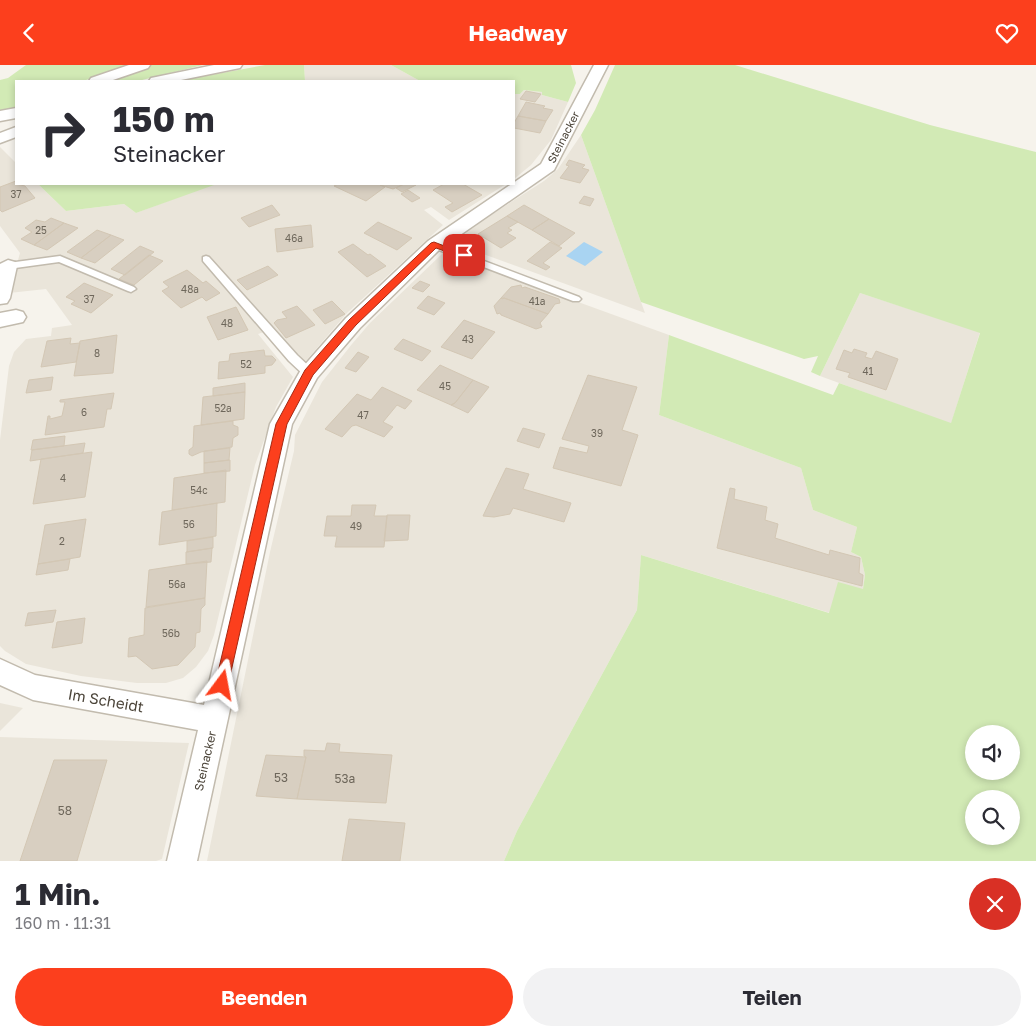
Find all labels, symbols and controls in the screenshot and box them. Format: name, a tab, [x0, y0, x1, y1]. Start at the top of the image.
icon: back	[15, 19, 43, 47]
text: Headway	[468, 19, 568, 46]
icon: heart	[993, 19, 1021, 47]
text: 150 m	[113, 98, 215, 140]
icon: right	[30, 100, 95, 165]
street label: Steinacker	[544, 108, 582, 165]
text: Steinacker	[113, 140, 225, 167]
house number: 37	[10, 188, 22, 200]
house number: 25	[35, 224, 47, 236]
house number: 46a	[285, 232, 303, 244]
pin	[443, 234, 485, 276]
icon: arrive	[450, 241, 478, 269]
house number: 48a	[181, 283, 199, 295]
house number: 37	[83, 293, 95, 305]
house number: 41a	[529, 295, 545, 307]
house number: 48	[221, 317, 233, 329]
house number: 43	[462, 333, 474, 345]
house number: 8	[94, 347, 100, 359]
house number: 52	[240, 358, 252, 370]
house number: 41	[863, 365, 874, 377]
house number: 45	[439, 380, 451, 392]
house number: 52a	[214, 402, 232, 414]
house number: 6	[81, 406, 87, 418]
house number: 47	[357, 409, 369, 421]
house number: 39	[591, 427, 603, 439]
house number: 4	[60, 472, 66, 484]
house number: 54c	[190, 484, 208, 496]
house number: 56	[183, 518, 195, 530]
house number: 49	[350, 520, 362, 532]
house number: 2	[59, 535, 65, 547]
house number: 56a	[168, 578, 186, 590]
house number: 56b	[162, 627, 180, 639]
position arrow	[195, 658, 247, 710]
street label: Im Scheidt	[67, 684, 145, 716]
map controls	[965, 725, 1020, 845]
button: sound	[965, 725, 1020, 780]
street label: Steinacker	[191, 729, 219, 793]
house number: 53	[274, 770, 288, 785]
house number: 53a	[335, 771, 355, 786]
button: search	[965, 790, 1020, 845]
house number: 58	[58, 803, 72, 818]
text: 1 Min.	[15, 876, 101, 912]
button: close	[969, 878, 1021, 930]
text: 160 m · 11:31	[15, 913, 111, 933]
button: Beenden	[15, 968, 513, 1026]
button: Teilen	[523, 968, 1021, 1026]

